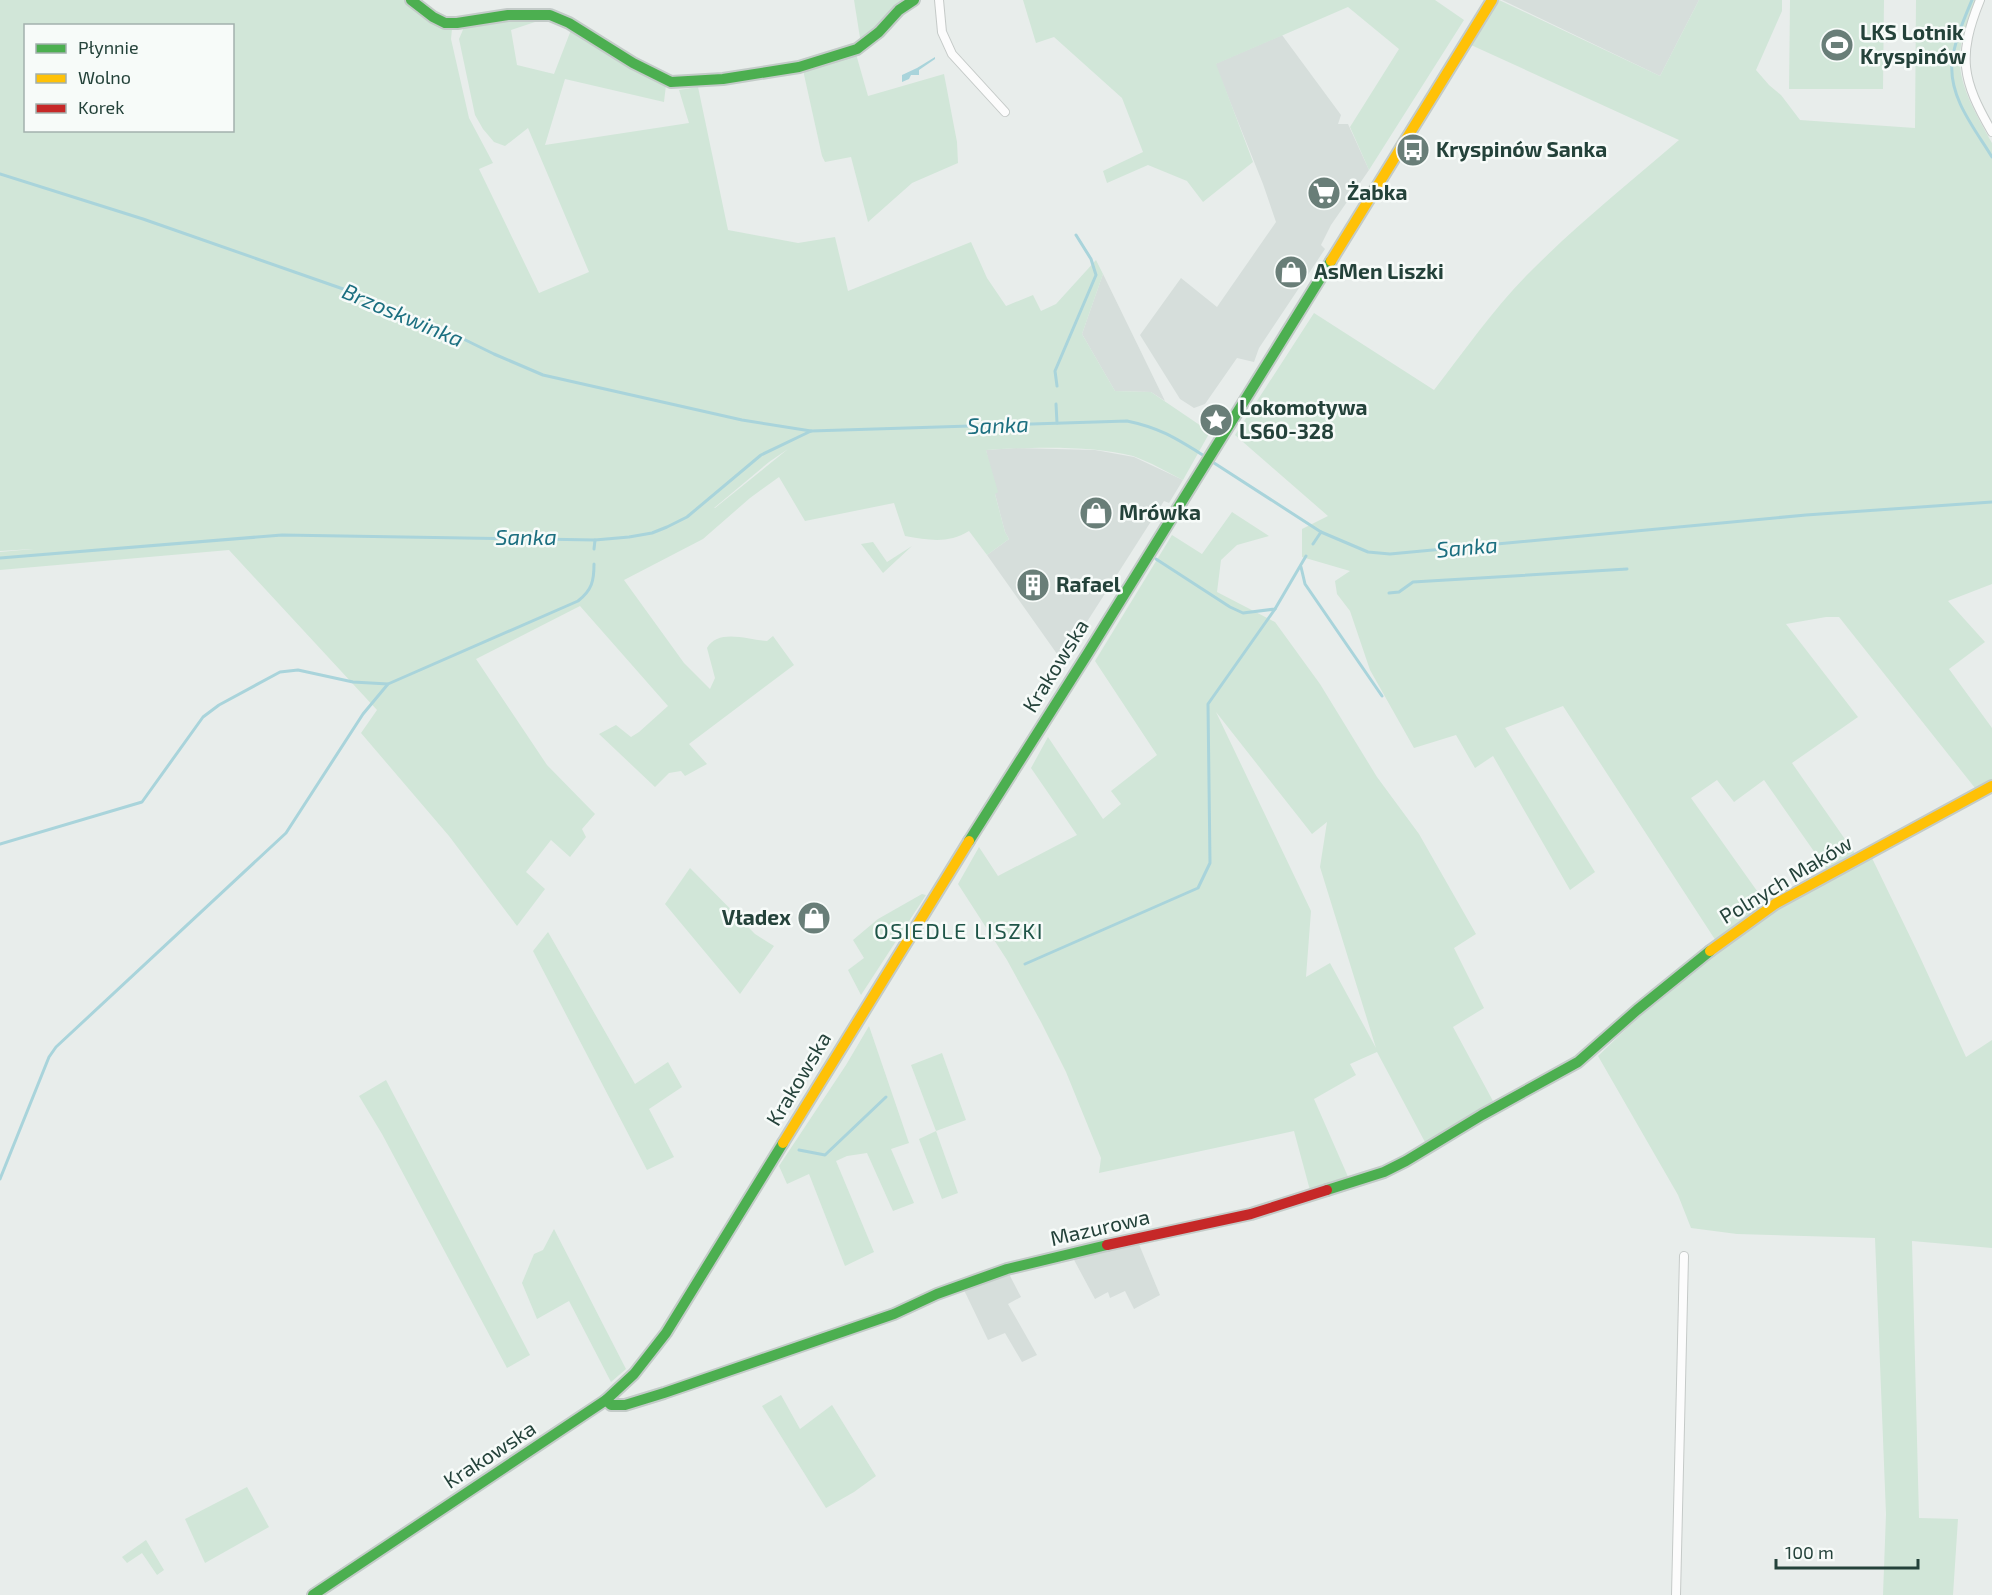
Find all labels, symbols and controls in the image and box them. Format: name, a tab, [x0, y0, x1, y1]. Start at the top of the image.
place label: LKS Lotnik Kryspinów	[1860, 19, 1967, 69]
legend	[24, 24, 234, 132]
sports icon: LKS Lotnik Kryspinów	[1819, 27, 1855, 63]
text: Płynnie	[78, 36, 139, 58]
text: Wolno	[78, 66, 131, 88]
text: Korek	[78, 96, 124, 118]
bus stop icon: Kryspinów Sanka	[1395, 132, 1431, 168]
place label: Kryspinów Sanka	[1436, 136, 1607, 162]
supermarket icon: Żabka	[1306, 175, 1342, 211]
place label: Żabka	[1347, 179, 1407, 204]
shop icon: AsMen Liszki	[1273, 254, 1309, 290]
place label: AsMen Liszki	[1314, 258, 1444, 283]
water label: Brzoskwinka	[339, 277, 468, 351]
place label: Lokomotywa LS60-328	[1239, 394, 1367, 443]
place icon: Lokomotywa LS60-328	[1198, 402, 1234, 438]
water label: Sanka	[967, 410, 1029, 438]
shop icon: Mrówka	[1078, 495, 1114, 531]
place label: Mrówka	[1119, 499, 1201, 524]
water label: Sanka	[495, 523, 557, 549]
water label: Sanka	[1435, 530, 1499, 562]
building icon: Rafael	[1015, 567, 1051, 603]
place label: Rafael	[1056, 571, 1121, 596]
street label: Krakowska	[1016, 614, 1093, 716]
street label: Polnych Maków	[1714, 829, 1856, 928]
shop icon: Vładex	[796, 900, 832, 936]
place label: Vładex	[722, 904, 791, 929]
district label: OSIEDLE LISZKI	[874, 917, 1044, 943]
street label: Krakowska	[760, 1027, 835, 1130]
street label: Mazurowa	[1047, 1203, 1152, 1250]
street label: Krakowska	[438, 1415, 540, 1493]
scale bar	[1776, 1532, 1918, 1570]
text: 100 m	[1785, 1541, 1834, 1563]

